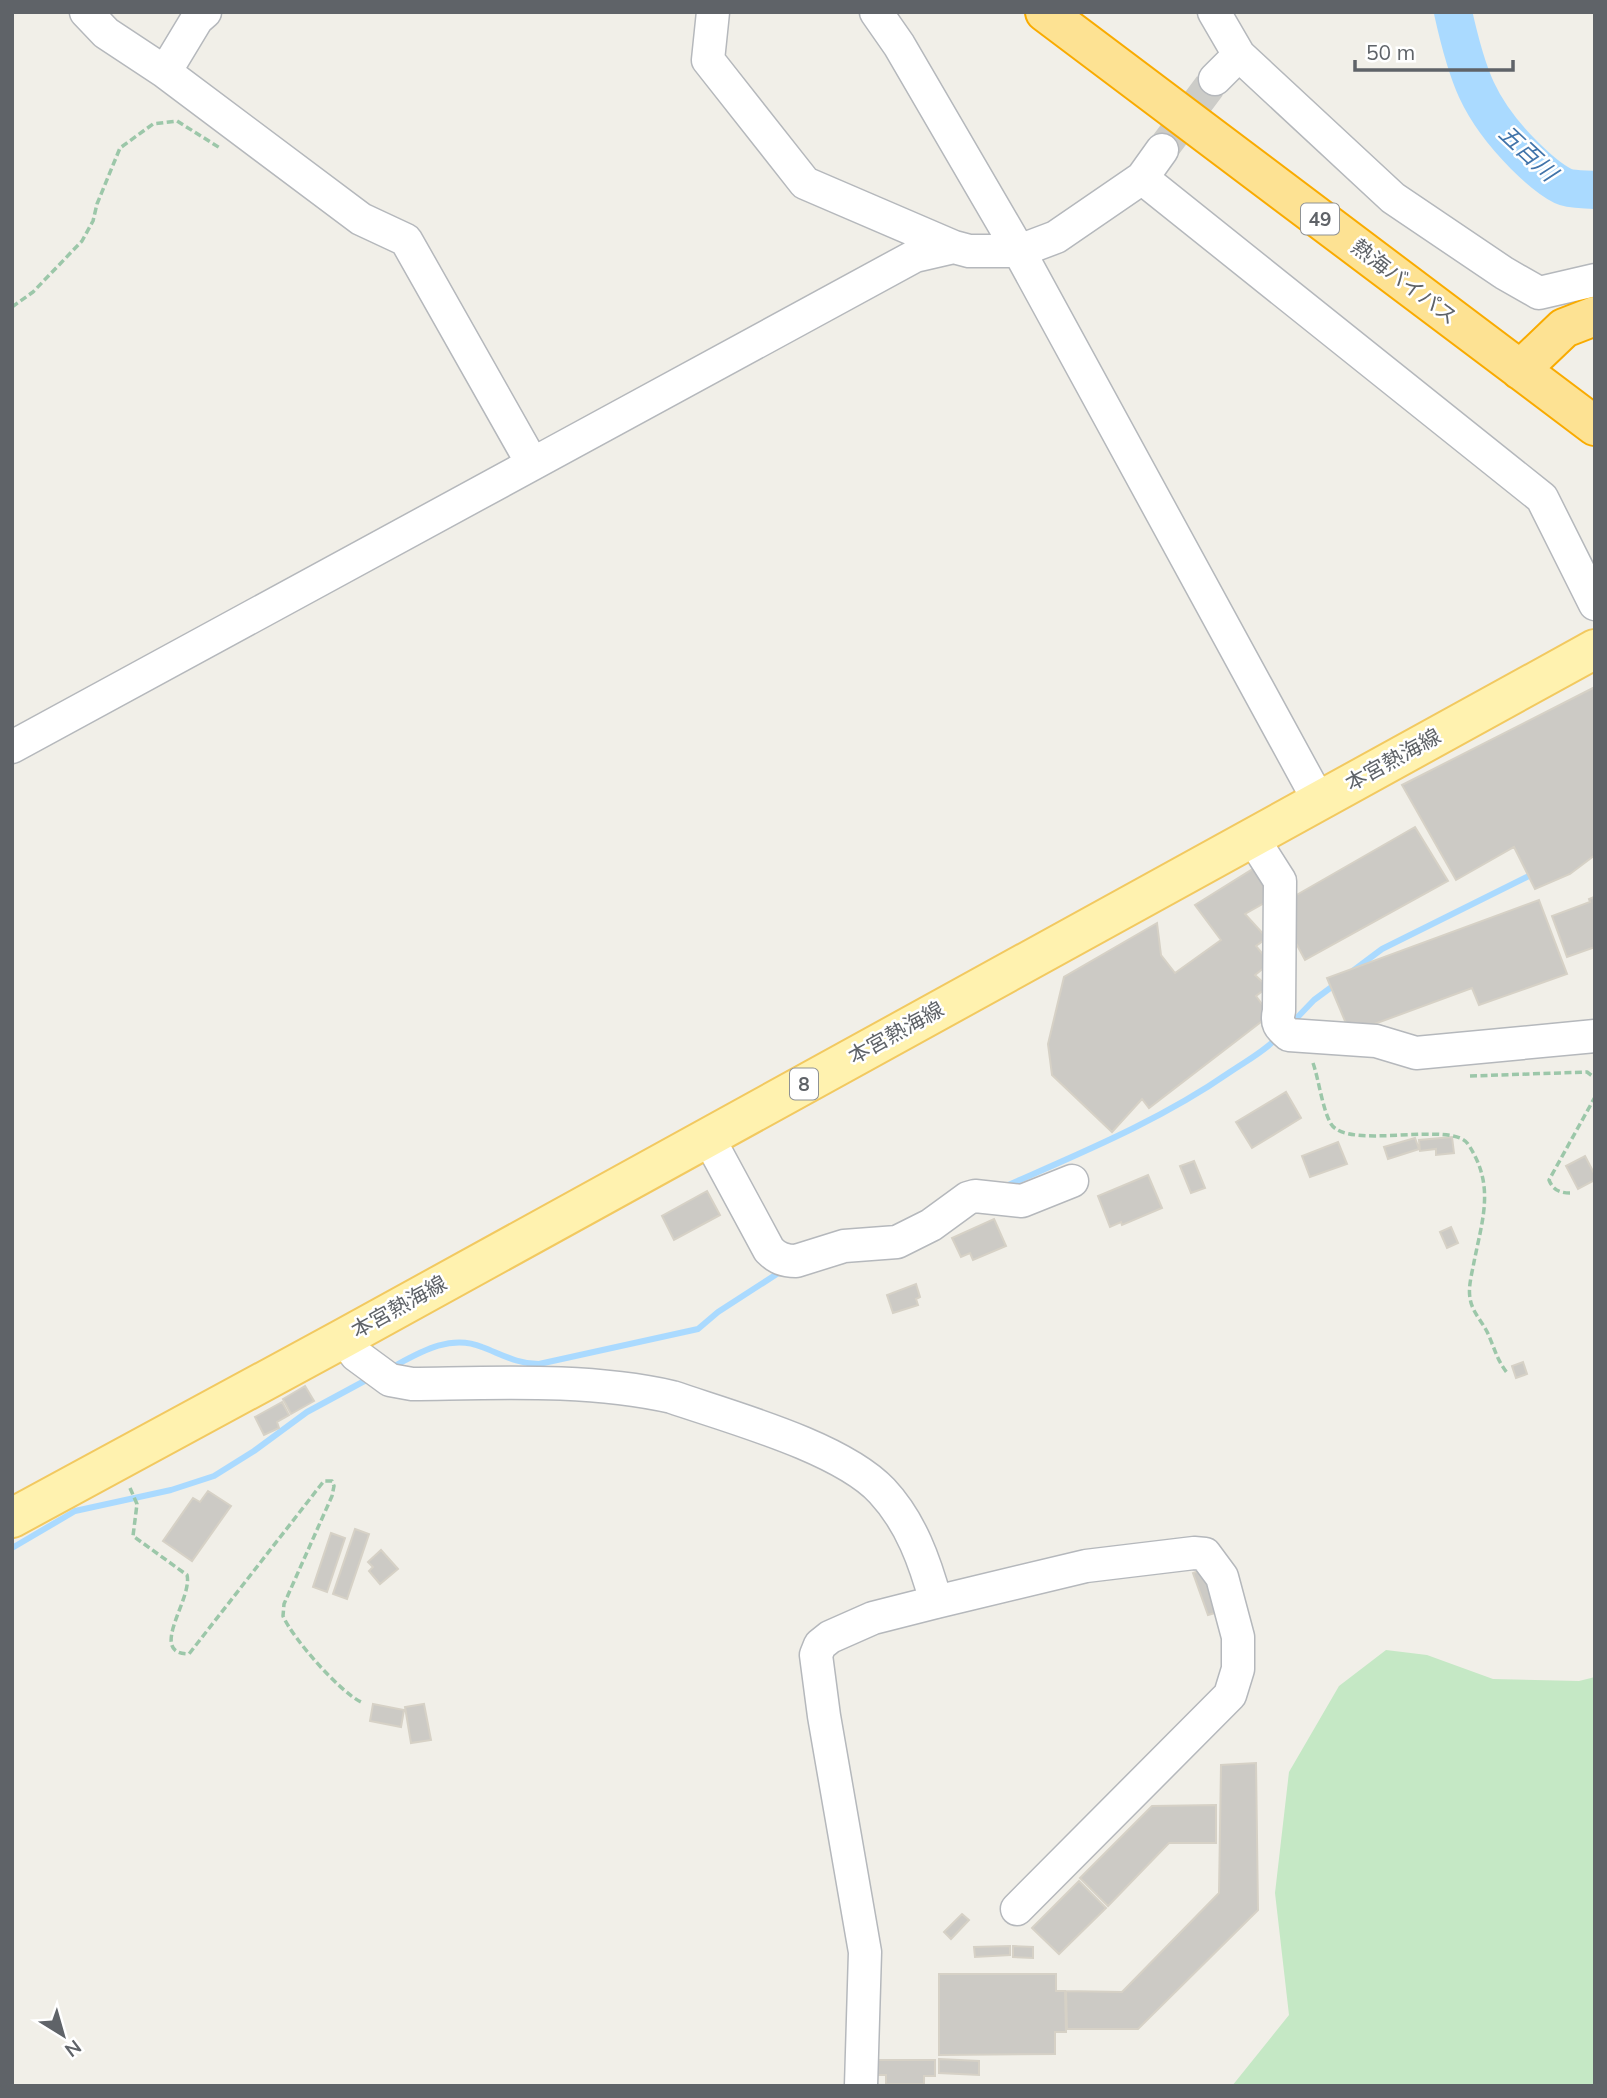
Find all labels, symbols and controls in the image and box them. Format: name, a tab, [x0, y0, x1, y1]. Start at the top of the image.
scale bar	[1355, 28, 1512, 72]
text: 50 m	[1366, 39, 1415, 65]
water label: 五百川	[1493, 119, 1566, 189]
road number: 49	[1301, 204, 1339, 234]
street label: 熱海バイパス	[1347, 233, 1463, 329]
street label: 本宮熱海線	[1340, 722, 1445, 796]
street label: 本宮熱海線	[843, 995, 948, 1069]
road number: 8	[790, 1068, 818, 1100]
street label: 本宮熱海線	[346, 1269, 451, 1343]
north arrow	[28, 2000, 98, 2070]
text: N	[60, 2035, 86, 2062]

